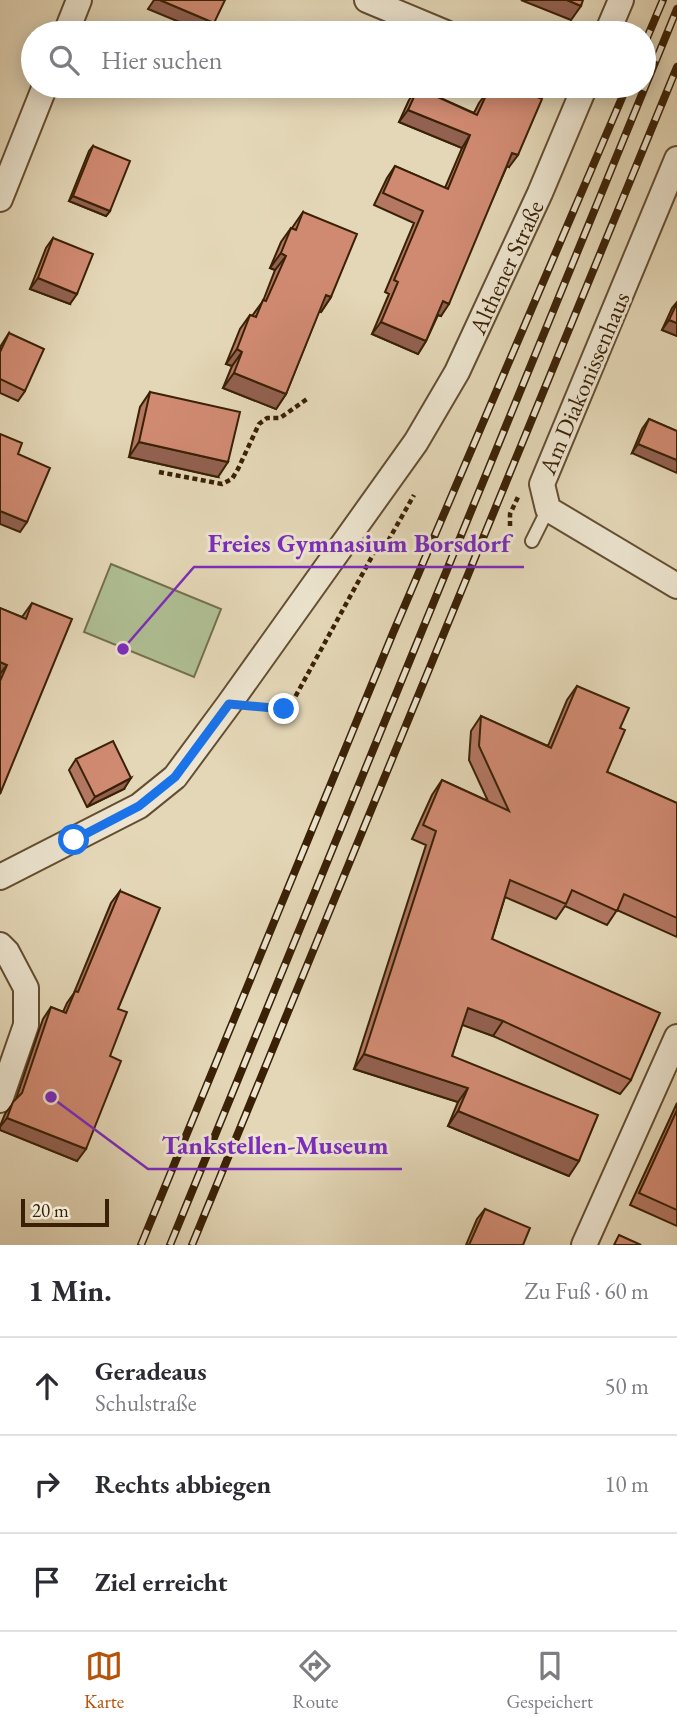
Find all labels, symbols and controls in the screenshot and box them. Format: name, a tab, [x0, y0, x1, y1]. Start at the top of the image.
search box	[21, 21, 656, 98]
icon: search	[45, 41, 83, 79]
text: Hier suchen	[101, 43, 222, 77]
street label: Althener Straße	[461, 195, 550, 340]
street label: Am Diakonissenhaus	[531, 287, 636, 480]
callout: Freies Gymnasium Borsdorf	[194, 520, 524, 567]
text: Freies Gymnasium Borsdorf	[208, 526, 514, 560]
route end	[268, 693, 299, 724]
route start	[58, 824, 89, 855]
callout: Tankstellen-Museum	[148, 1122, 402, 1169]
text: Tankstellen-Museum	[162, 1128, 388, 1162]
scale bar	[21, 1196, 108, 1228]
text: 20 m	[32, 1198, 69, 1223]
text: 1 Min.	[28, 1271, 112, 1310]
text: Zu Fuß · 60 m	[525, 1276, 649, 1306]
text: Geradeaus	[95, 1354, 207, 1388]
icon: ahead	[28, 1367, 66, 1405]
text: 50 m	[604, 1371, 649, 1401]
text: Schulstraße	[95, 1388, 197, 1418]
icon: right	[28, 1465, 66, 1503]
text: Rechts abbiegen	[95, 1467, 271, 1501]
text: 10 m	[604, 1469, 649, 1499]
icon: arrive	[28, 1563, 66, 1601]
text: Ziel erreicht	[95, 1565, 227, 1599]
tab: Karte	[84, 1647, 124, 1714]
tab: Route	[292, 1647, 339, 1714]
tab: Gespeichert	[506, 1647, 593, 1714]

